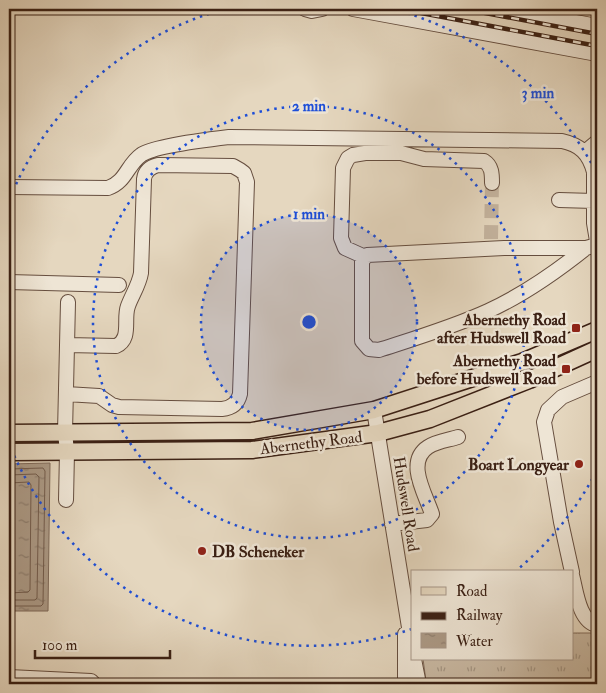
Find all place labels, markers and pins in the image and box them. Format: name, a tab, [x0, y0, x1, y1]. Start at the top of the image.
place label: Abernethy Road after Hudswell Road	[437, 310, 566, 348]
centre of rings	[300, 313, 318, 331]
marker: Abernethy Road after Hudswell Road	[570, 322, 582, 334]
place label: Abernethy Road before Hudswell Road	[416, 351, 556, 389]
marker: Abernethy Road before Hudswell Road	[560, 363, 572, 375]
place label: Boart Longyear	[468, 455, 570, 476]
marker: Boart Longyear	[573, 458, 585, 470]
place label: DB Scheneker	[212, 542, 305, 562]
marker: DB Scheneker	[196, 545, 208, 557]

